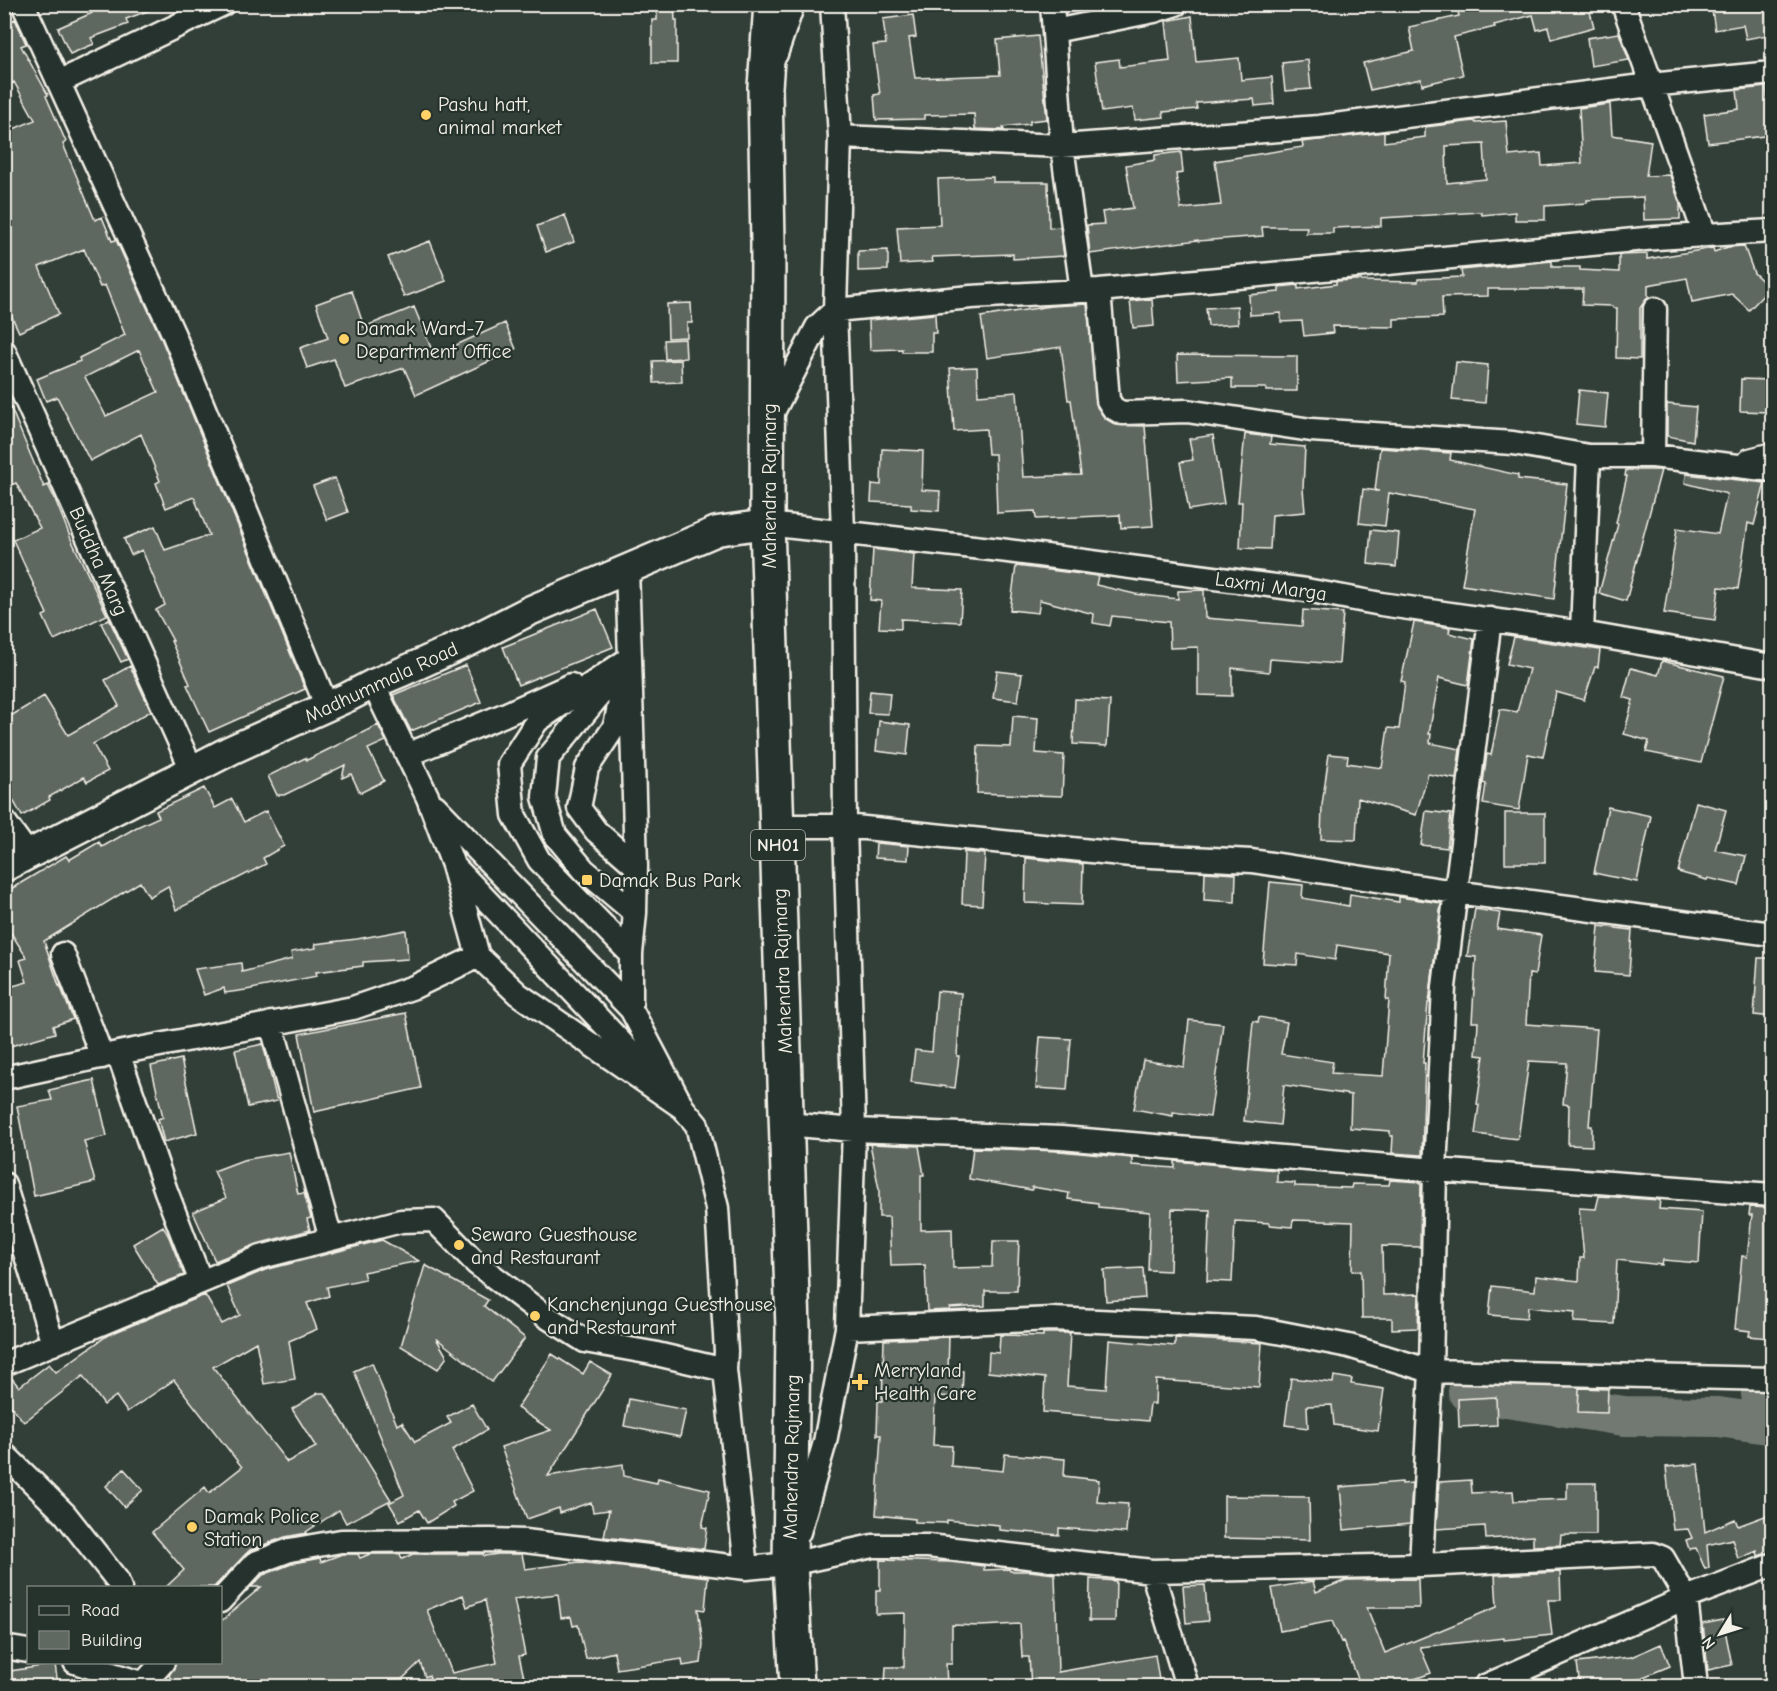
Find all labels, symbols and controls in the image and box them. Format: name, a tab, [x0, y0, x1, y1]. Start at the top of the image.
place label: Pashu hatt, animal market	[438, 93, 563, 139]
marker: Pashu hatt, animal market	[419, 108, 433, 122]
place label: Damak Ward-7 Department Office	[356, 317, 511, 363]
marker: Damak Ward-7 Department Office	[337, 332, 351, 346]
street label: Mahendra Rajmarg	[758, 403, 781, 569]
street label: Buddha Marg	[64, 503, 133, 619]
street label: Laxmi Marga	[1214, 567, 1328, 606]
street label: Madhummala Road	[301, 637, 462, 728]
road number: NH01	[751, 830, 805, 860]
place label: Damak Bus Park	[599, 869, 741, 892]
marker: Damak Bus Park	[580, 873, 594, 887]
street label: Mahendra Rajmarg	[768, 888, 797, 1054]
place label: Sewaro Guesthouse and Restaurant	[471, 1223, 637, 1269]
marker: Sewaro Guesthouse and Restaurant	[452, 1238, 466, 1252]
place label: Kanchenjunga Guesthouse and Restaurant	[547, 1293, 773, 1339]
marker: Kanchenjunga Guesthouse and Restaurant	[528, 1309, 542, 1323]
place label: Merryland Health Care	[874, 1359, 976, 1405]
marker: Merryland Health Care	[851, 1373, 869, 1391]
street label: Mahendra Rajmarg	[779, 1374, 804, 1540]
place label: Damak Police Station	[204, 1505, 320, 1551]
marker: Damak Police Station	[185, 1520, 199, 1534]
legend	[27, 1586, 222, 1664]
text: Road	[81, 1600, 120, 1621]
north arrow	[1690, 1604, 1750, 1664]
text: Building	[81, 1630, 143, 1651]
text: N	[1699, 1633, 1719, 1652]

